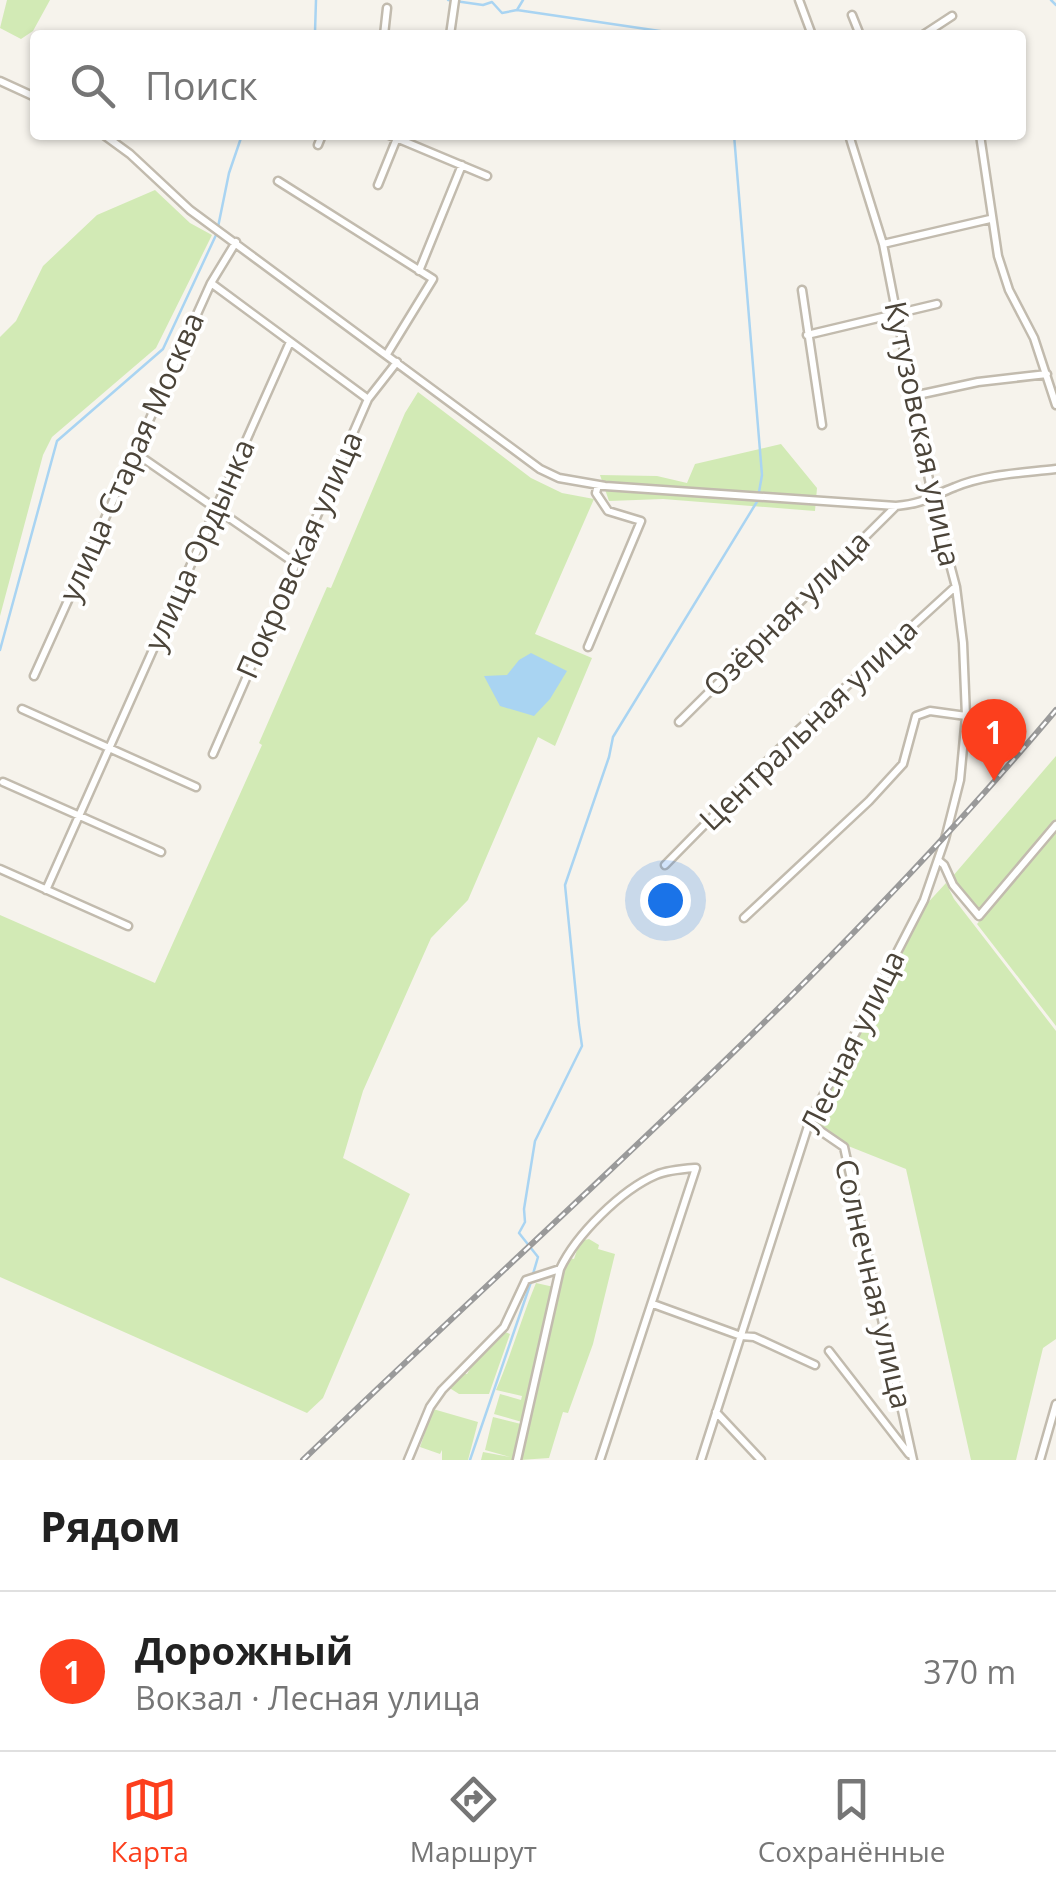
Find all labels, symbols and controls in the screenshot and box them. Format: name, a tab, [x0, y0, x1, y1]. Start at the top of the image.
search box	[30, 30, 1026, 140]
icon: search	[65, 58, 120, 113]
text: Поиск	[145, 59, 258, 111]
street label: Кутузовская улица	[875, 297, 972, 570]
street label: улица Старая Москва	[48, 305, 213, 607]
street label: Покровская улица	[226, 424, 372, 685]
street label: улица Ордынка	[134, 432, 264, 657]
street label: Озёрная улица	[694, 521, 878, 705]
street label: Центральная улица	[690, 609, 926, 839]
pin: 1	[962, 698, 1026, 781]
your location	[640, 875, 691, 926]
street label: Лесная улица	[790, 943, 914, 1140]
street label: Солнечная улица	[826, 1155, 923, 1412]
text: Рядом	[40, 1497, 181, 1554]
text: Дорожный	[135, 1624, 353, 1676]
text: 1	[63, 1650, 82, 1693]
text: 370 m	[923, 1650, 1016, 1693]
text: Вокзал · Лесная улица	[135, 1676, 480, 1719]
tab: Карта	[110, 1772, 189, 1870]
tab: Маршрут	[410, 1772, 537, 1870]
tab: Сохранённые	[758, 1772, 946, 1870]

